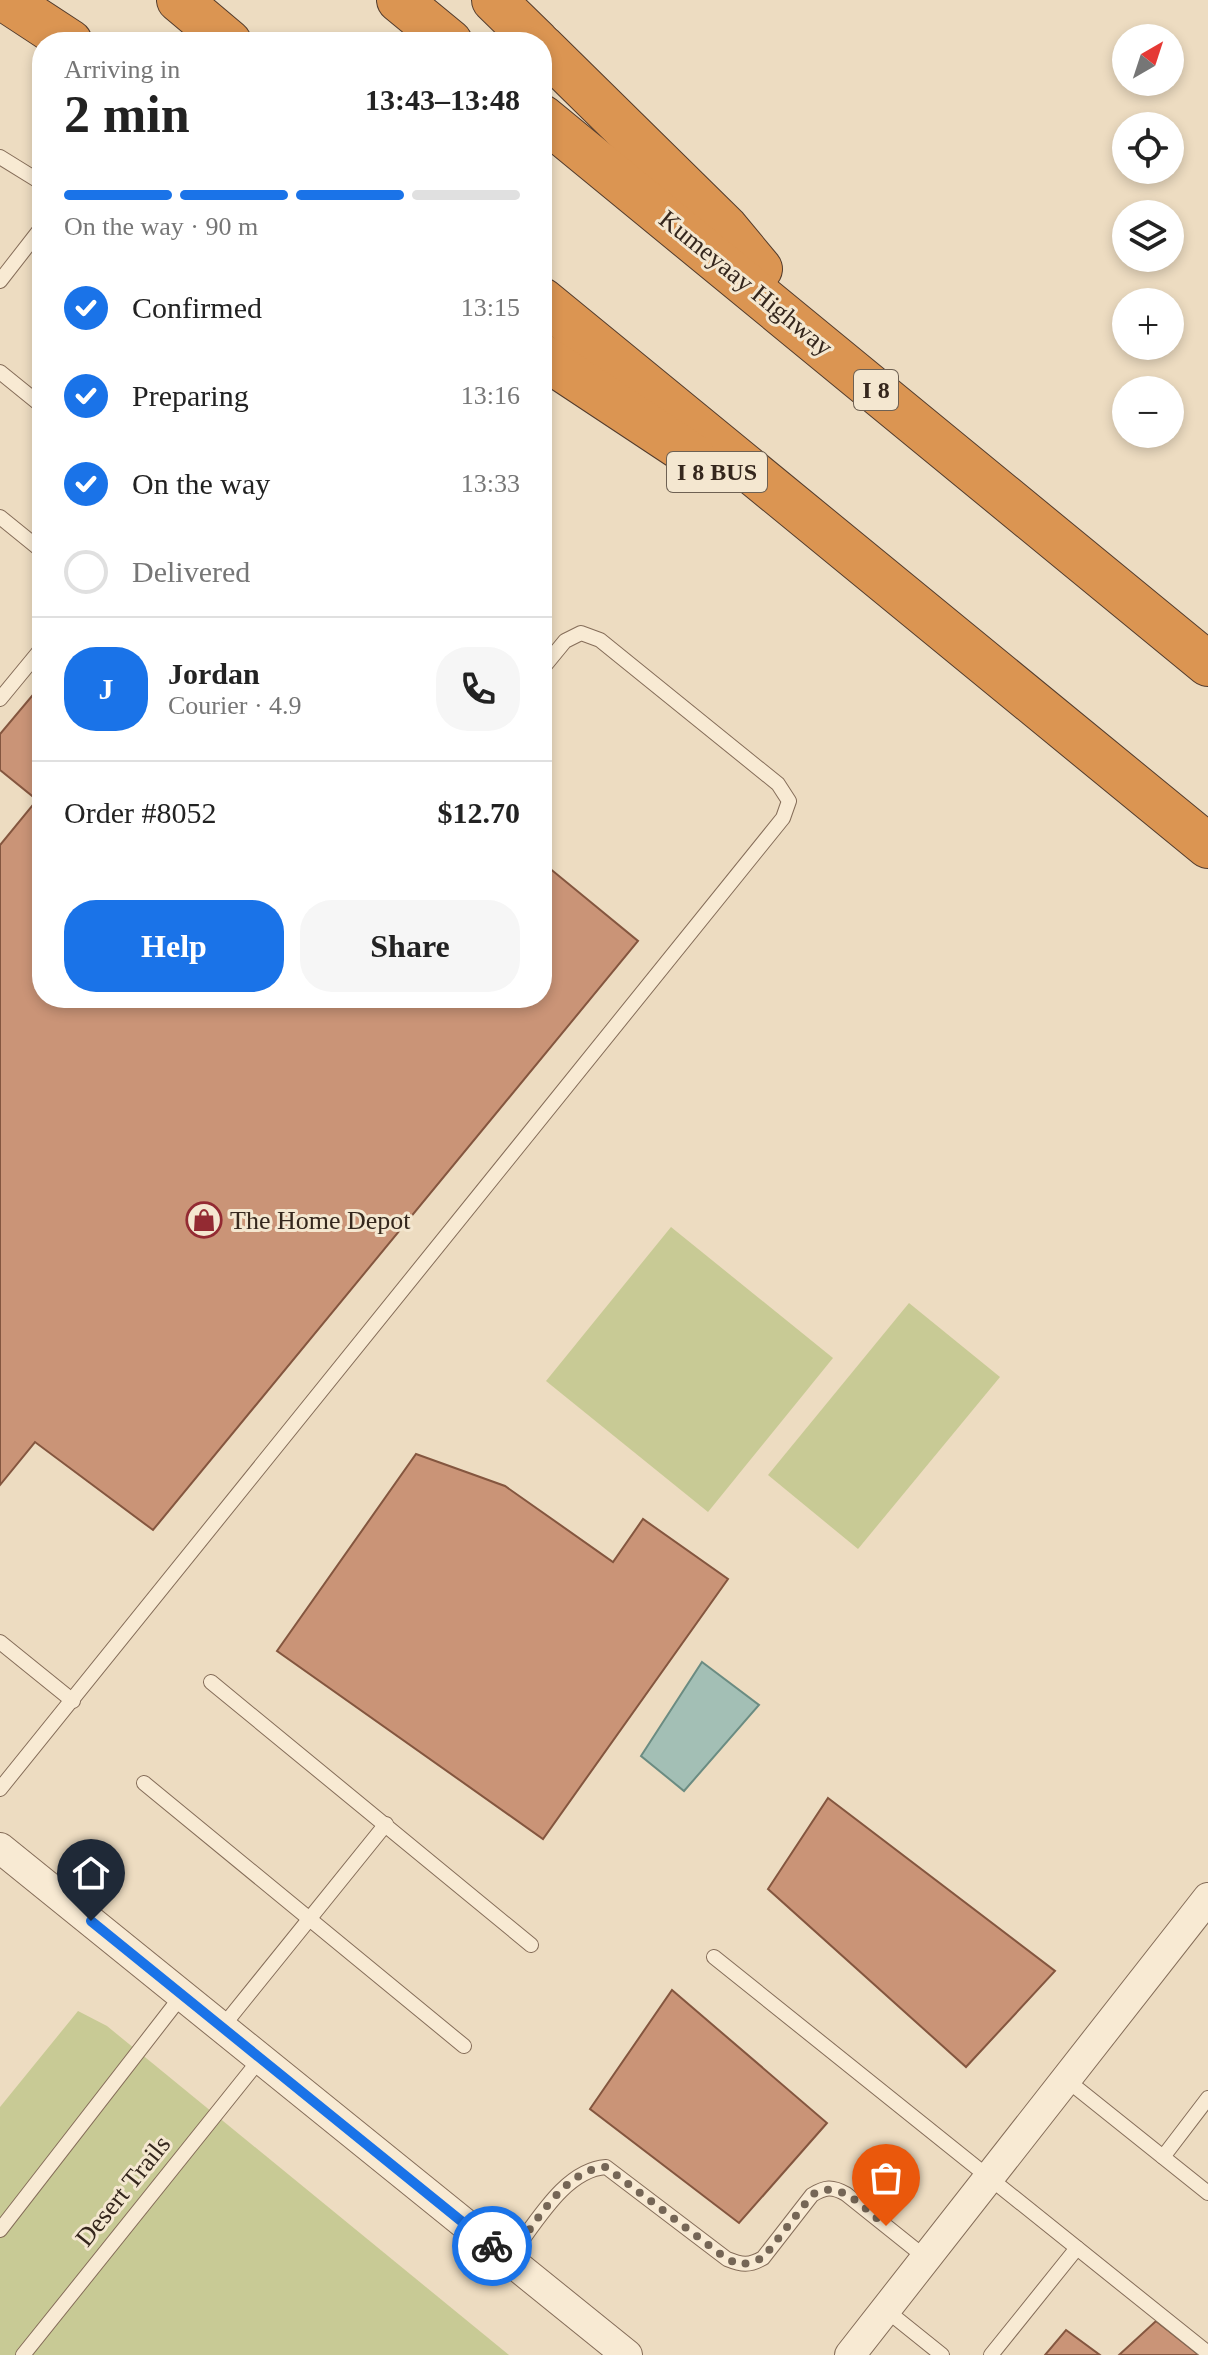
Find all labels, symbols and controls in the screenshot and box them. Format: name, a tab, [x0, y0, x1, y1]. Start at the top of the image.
north arrow	[1112, 24, 1184, 96]
map controls	[1112, 24, 1184, 448]
text: Arriving in	[64, 55, 180, 84]
text: 13:43–13:48	[365, 83, 520, 116]
text: 2 min	[64, 86, 190, 143]
button: locate	[1112, 112, 1184, 184]
button: layers	[1112, 200, 1184, 272]
street label: Kumeyaay Highway	[654, 204, 838, 362]
text: On the way · 90 m	[64, 212, 258, 241]
icon: check	[64, 286, 108, 330]
button: +	[1112, 288, 1184, 360]
text: Confirmed	[132, 291, 262, 324]
text: 13:15	[461, 293, 520, 322]
road number: I 8	[854, 370, 898, 410]
icon: check	[64, 374, 108, 418]
button: −	[1112, 376, 1184, 448]
text: Preparing	[132, 379, 249, 412]
text: 13:16	[461, 381, 520, 410]
road number: I 8 BUS	[667, 452, 767, 492]
icon: check	[64, 462, 108, 506]
text: On the way	[132, 467, 270, 500]
text: 13:33	[461, 469, 520, 498]
text: Delivered	[132, 555, 250, 588]
button: phone	[436, 647, 520, 731]
text: Jordan	[168, 657, 260, 690]
text: J	[99, 672, 114, 705]
text: Courier · 4.9	[168, 691, 302, 720]
text: Order #8052	[64, 796, 216, 829]
text: $12.70	[438, 796, 520, 829]
button: Help	[64, 900, 284, 992]
button: Share	[300, 900, 520, 992]
shop icon: The Home Depot	[185, 1201, 223, 1239]
place label: The Home Depot	[230, 1206, 411, 1235]
pin	[57, 1839, 125, 1921]
icon: home	[69, 1851, 113, 1895]
street label: Desert Trails	[70, 2130, 176, 2252]
pin	[852, 2144, 920, 2226]
icon: bag	[864, 2156, 908, 2200]
courier	[452, 2206, 532, 2286]
icon: bike	[470, 2224, 514, 2268]

